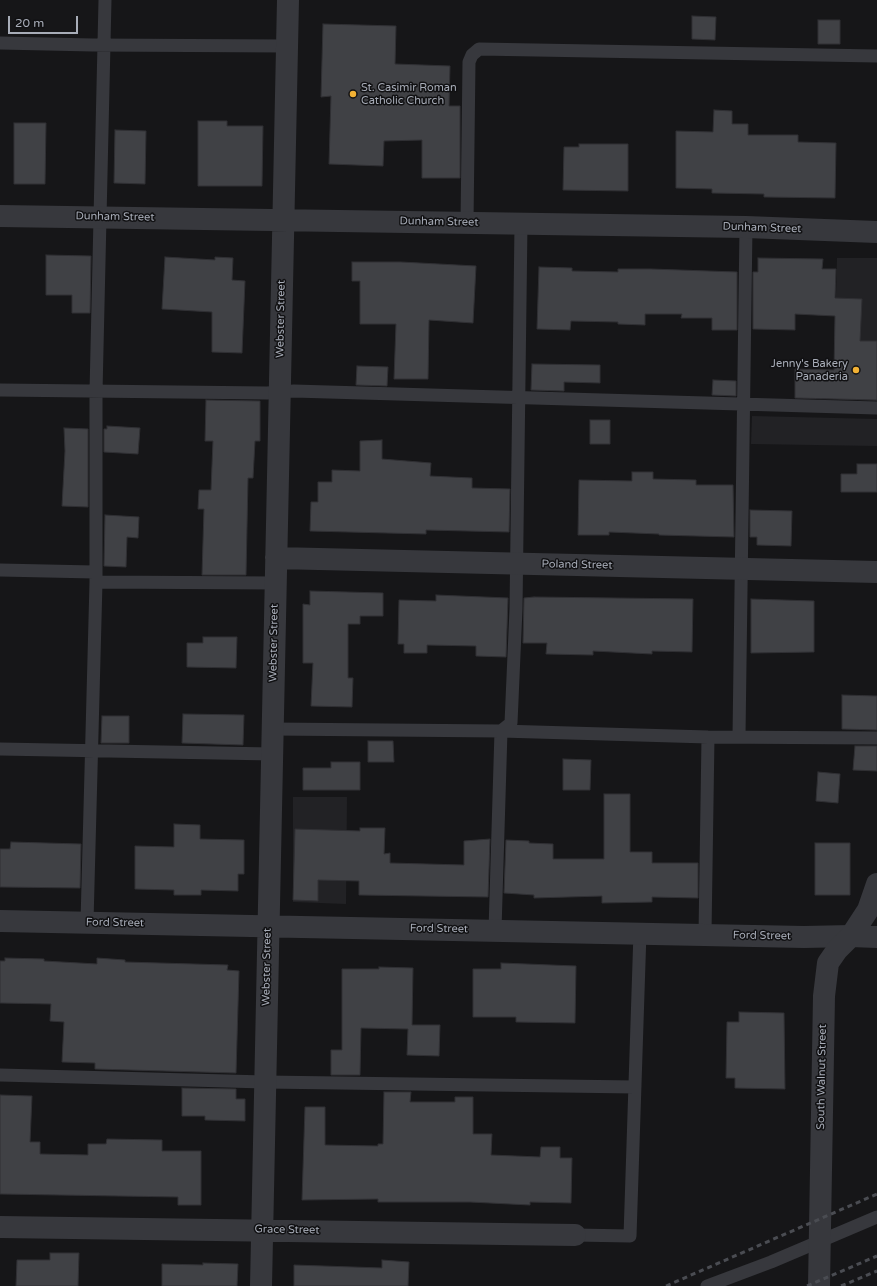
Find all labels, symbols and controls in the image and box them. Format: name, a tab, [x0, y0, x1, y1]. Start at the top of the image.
scale bar	[10, 8, 80, 34]
text: 20 m	[15, 16, 44, 30]
place label: St. Casimir Roman Catholic Church	[361, 81, 457, 107]
marker: St. Casimir Roman Catholic Church	[348, 89, 358, 99]
street label: Dunham Street	[75, 210, 155, 224]
street label: Dunham Street	[399, 215, 479, 229]
street label: Dunham Street	[722, 220, 802, 236]
street label: Webster Street	[274, 280, 288, 358]
place label: Jenny's Bakery Panaderia	[771, 357, 848, 383]
marker: Jenny's Bakery Panaderia	[851, 365, 861, 375]
street label: Poland Street	[541, 558, 613, 572]
street label: Webster Street	[267, 604, 281, 682]
street label: Ford Street	[86, 916, 144, 930]
street label: Ford Street	[410, 922, 468, 936]
street label: Webster Street	[260, 928, 274, 1006]
street label: Ford Street	[733, 929, 791, 943]
street label: South Walnut Street	[814, 1024, 830, 1130]
street label: Grace Street	[254, 1223, 320, 1237]

